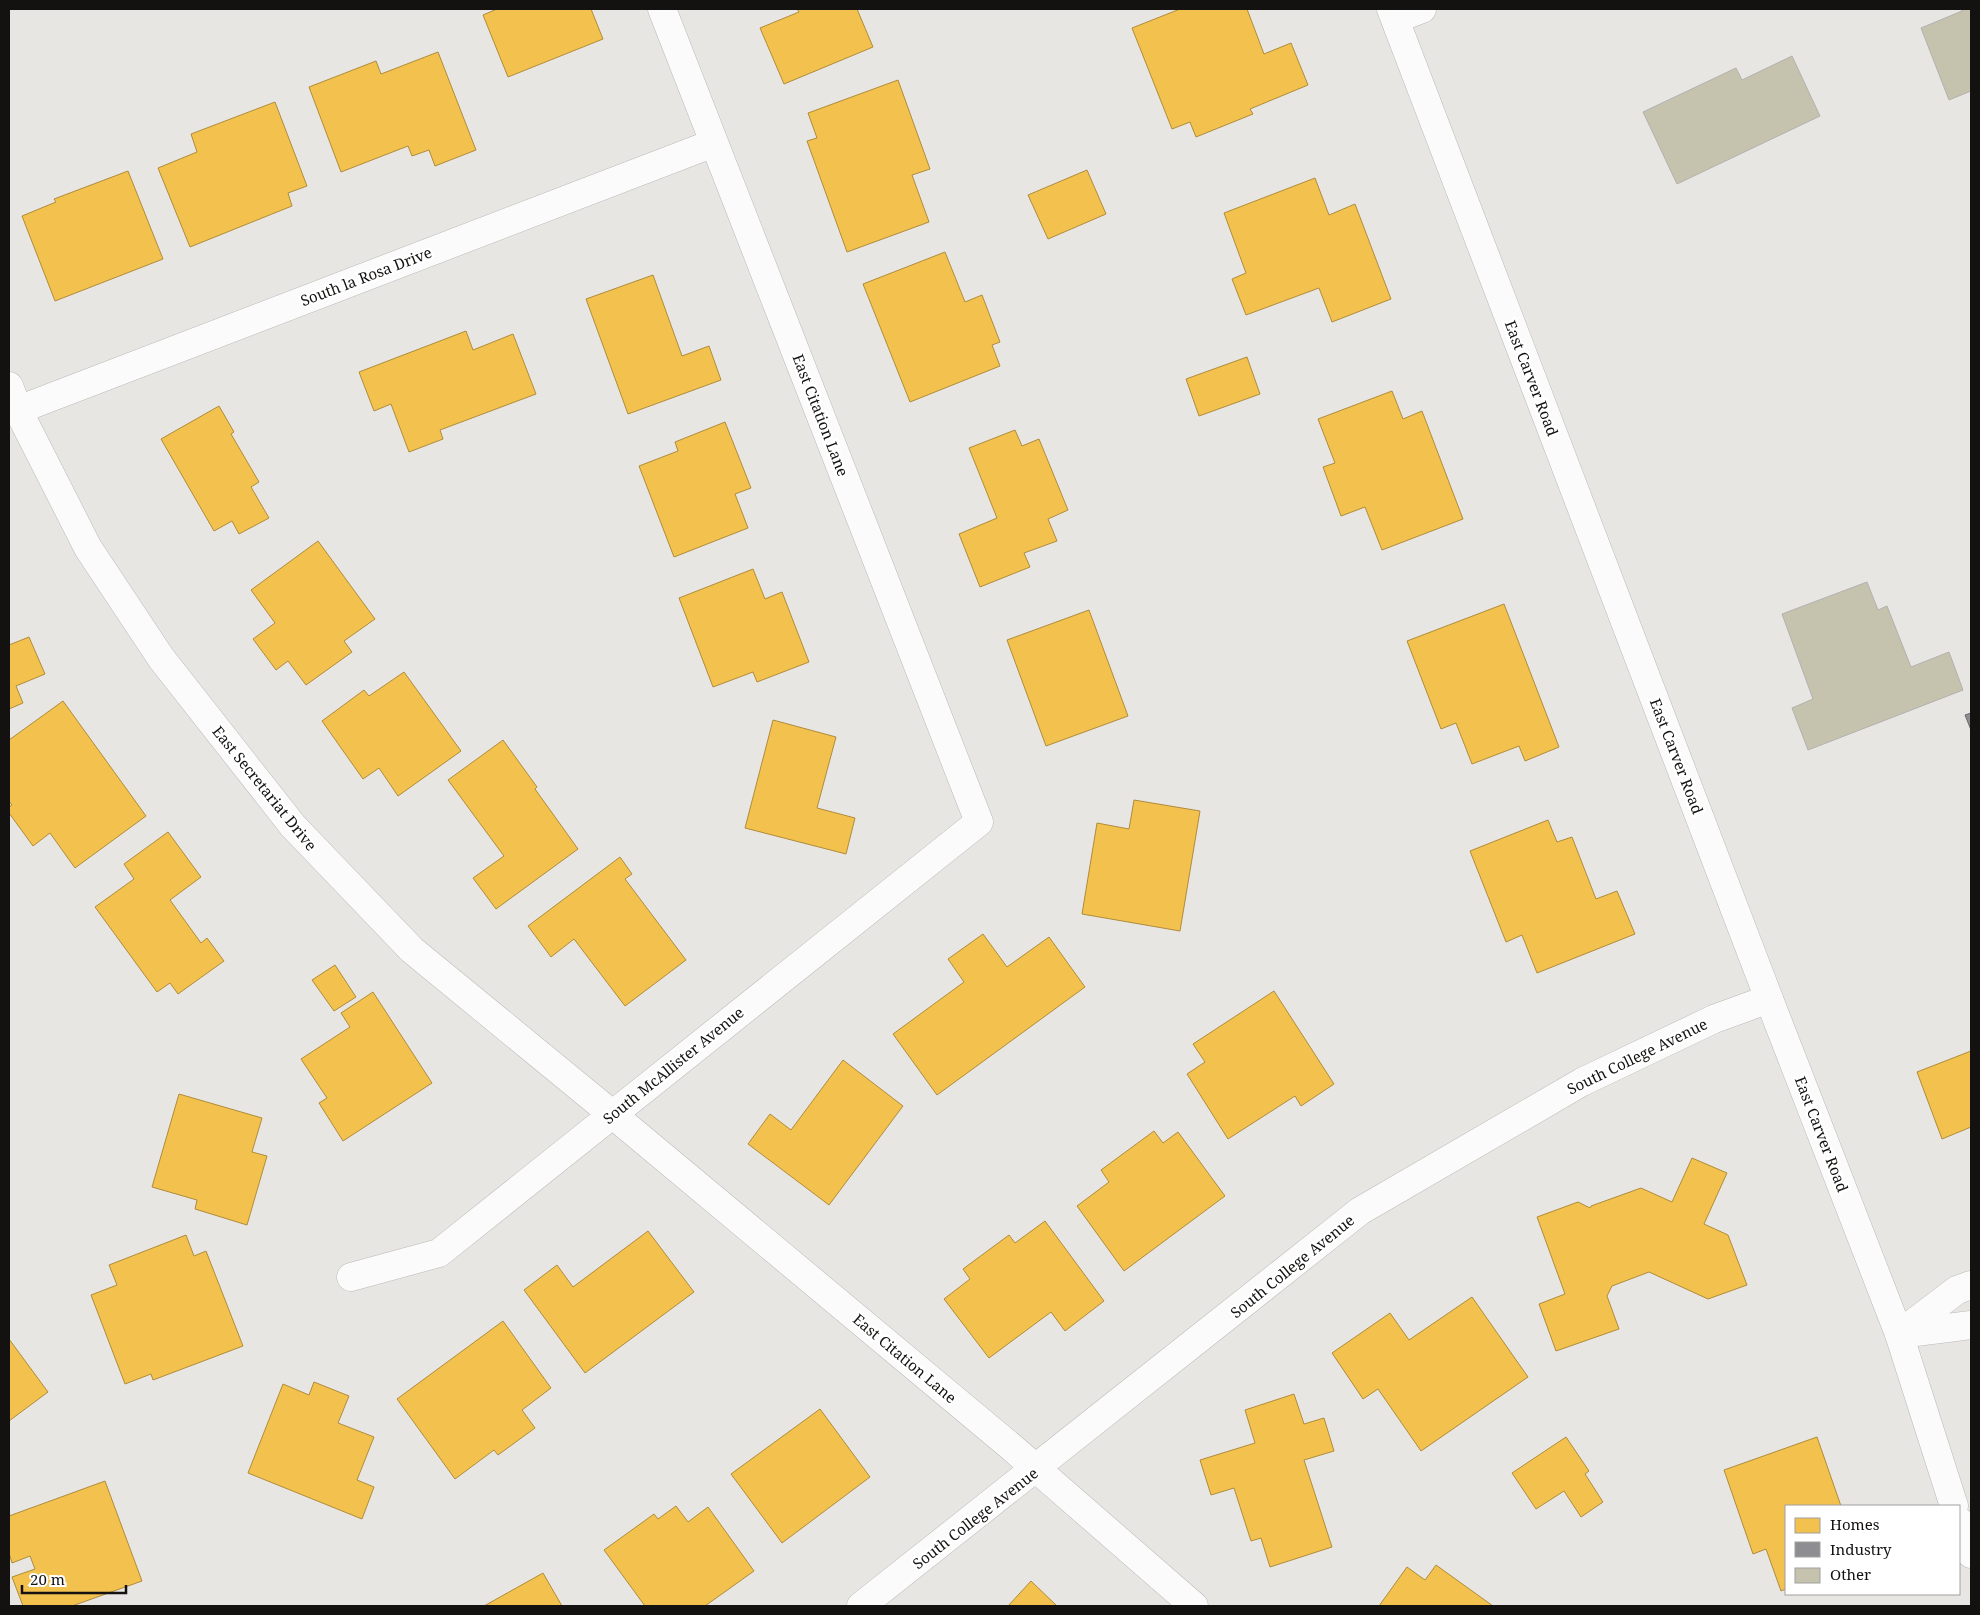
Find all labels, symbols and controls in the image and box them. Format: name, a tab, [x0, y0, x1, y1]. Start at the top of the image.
street label: South la Rosa Drive	[297, 242, 435, 310]
street label: East Carver Road	[1501, 317, 1563, 439]
street label: East Citation Lane	[788, 351, 854, 479]
street label: East Carver Road	[1646, 695, 1708, 817]
street label: East Secretariat Drive	[208, 721, 322, 855]
street label: South McAllister Avenue	[598, 1002, 748, 1128]
street label: South College Avenue	[1563, 1013, 1711, 1099]
street label: East Carver Road	[1791, 1073, 1853, 1195]
street label: South College Avenue	[1226, 1210, 1358, 1322]
street label: East Citation Lane	[849, 1309, 961, 1407]
street label: South College Avenue	[908, 1463, 1042, 1573]
legend	[1785, 1505, 1960, 1595]
text: Homes	[1830, 1514, 1880, 1534]
text: Industry	[1830, 1539, 1892, 1559]
scale bar	[22, 1562, 126, 1594]
text: Other	[1830, 1564, 1871, 1584]
text: 20 m	[30, 1569, 65, 1589]

